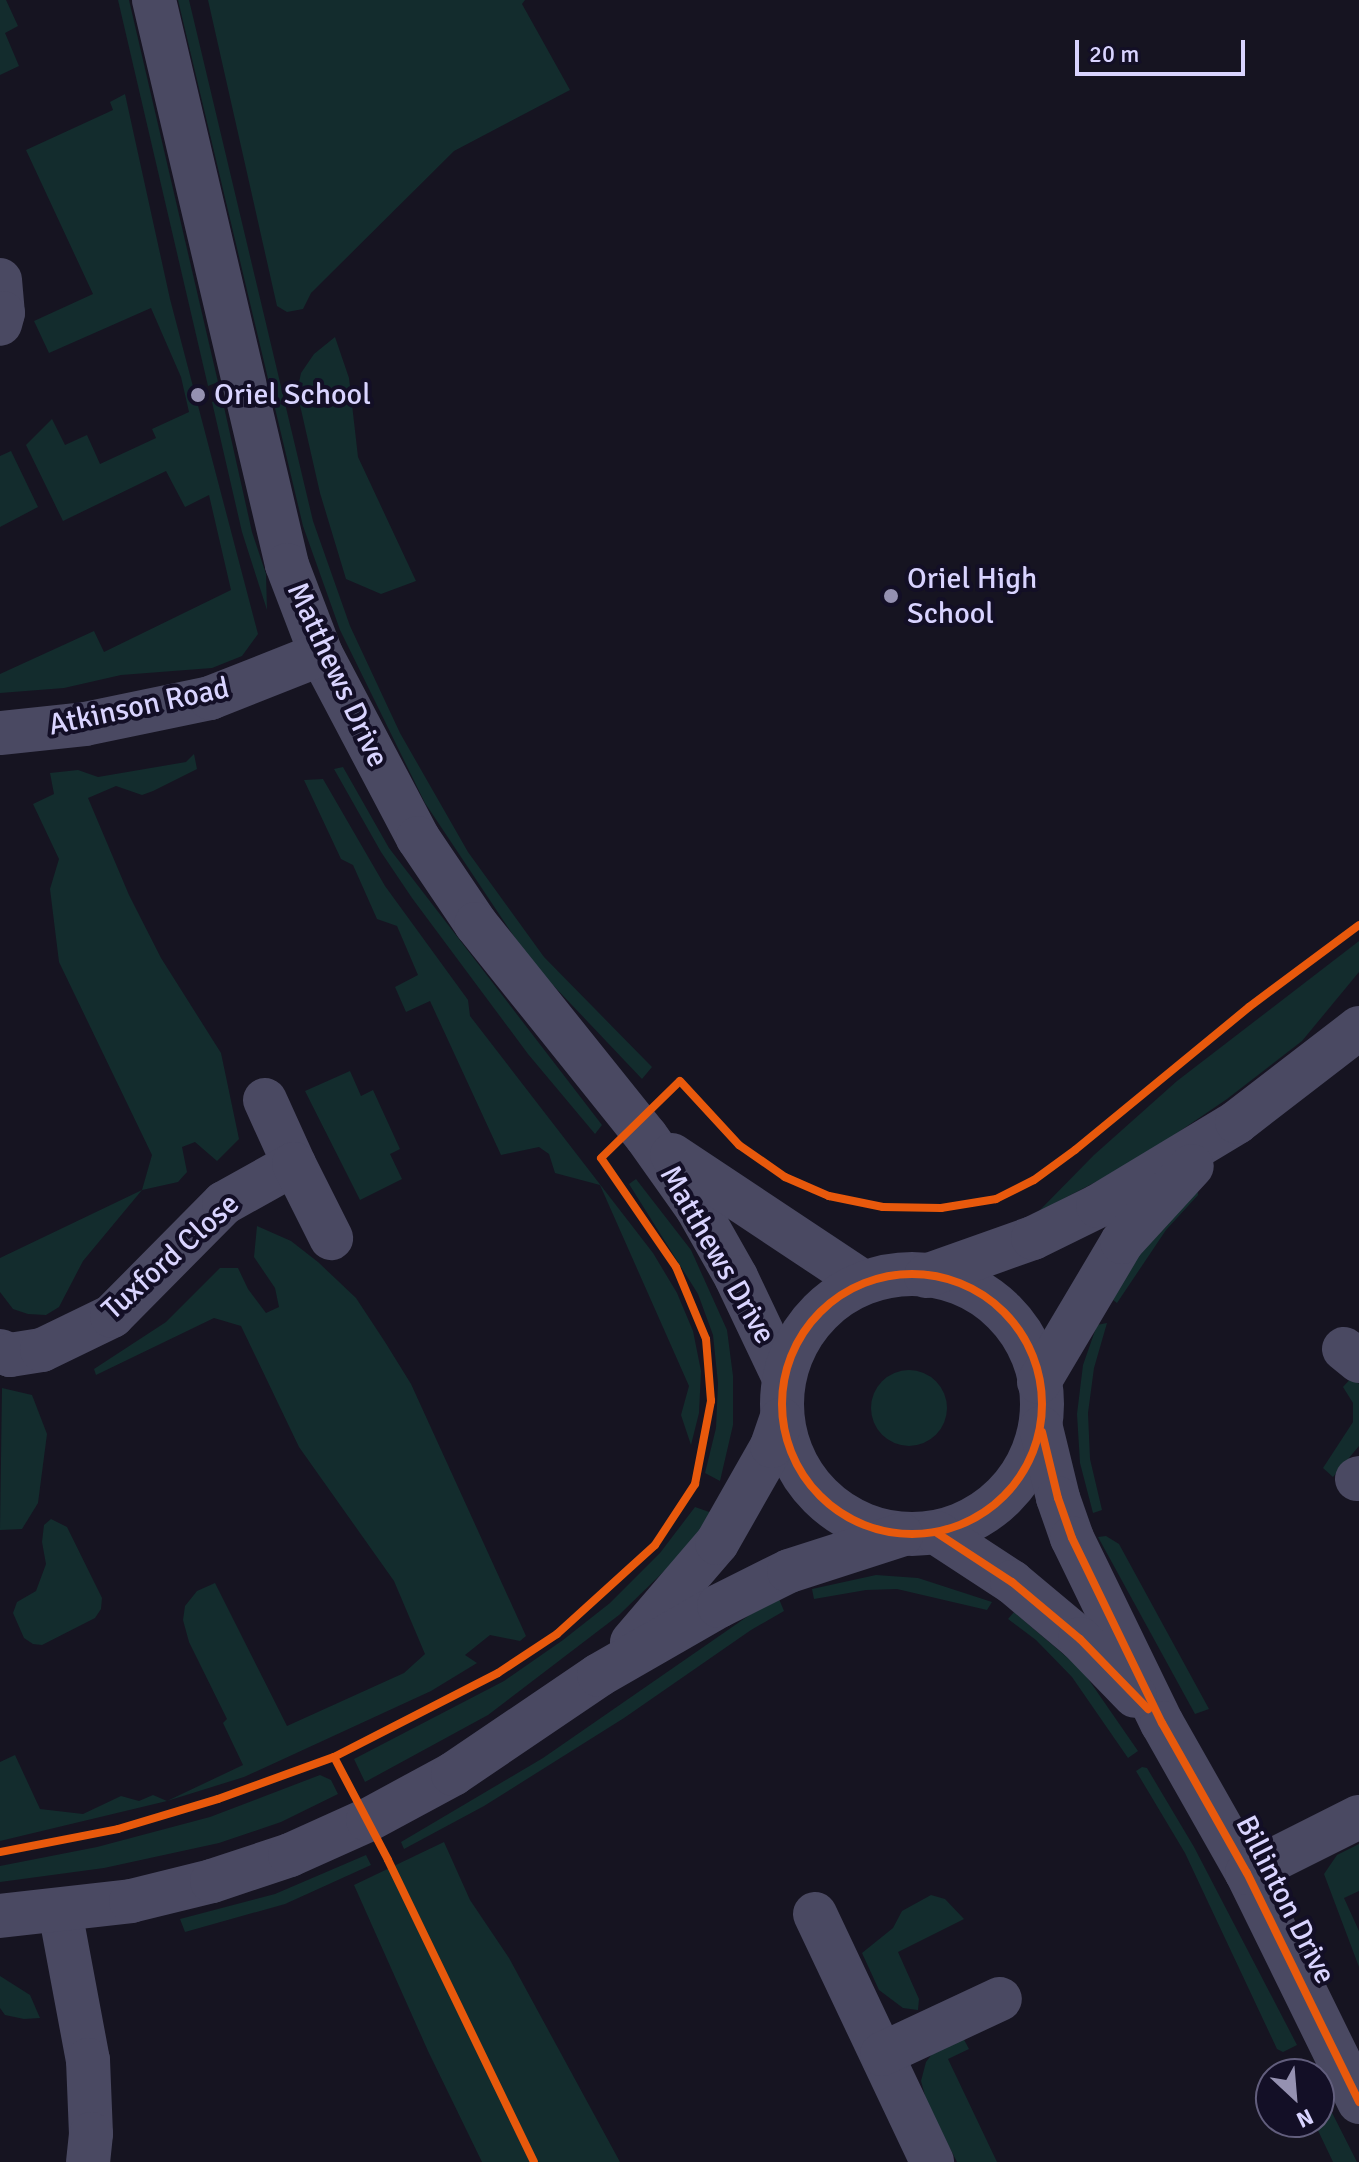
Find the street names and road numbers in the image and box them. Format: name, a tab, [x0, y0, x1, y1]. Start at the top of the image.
street label: Matthews Drive	[279, 577, 395, 773]
street label: Atkinson Road	[45, 670, 233, 744]
street label: Matthews Drive	[652, 1160, 782, 1350]
street label: Tuxford Close	[95, 1186, 247, 1328]
street label: Billinton Drive	[1227, 1810, 1343, 1990]

